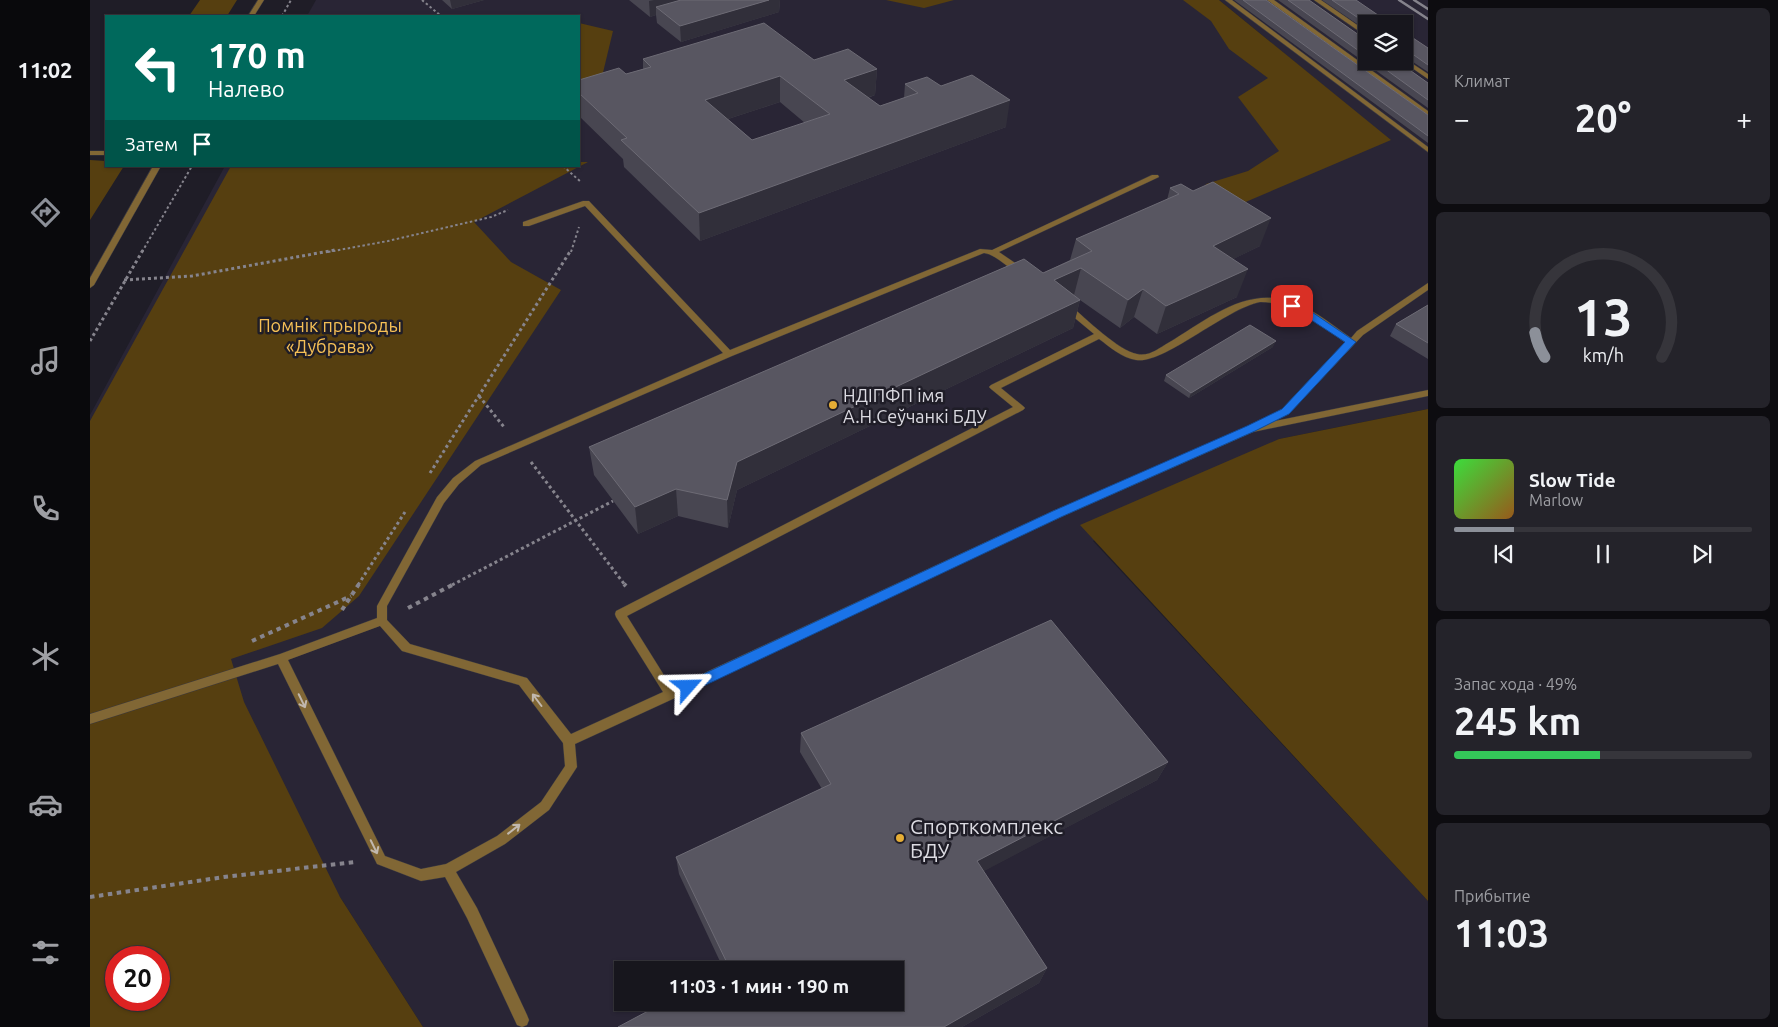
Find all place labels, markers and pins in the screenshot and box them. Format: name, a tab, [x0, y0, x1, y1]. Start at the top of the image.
pin	[1271, 285, 1313, 327]
place label: НДІПФП імя А.Н.Сеўчанкі БДУ	[843, 385, 987, 426]
marker: НДІПФП імя А.Н.Сеўчанкі БДУ	[827, 399, 839, 411]
place label: Спорткомплекс БДУ	[910, 814, 1063, 862]
marker: Спорткомплекс БДУ	[894, 832, 906, 844]

